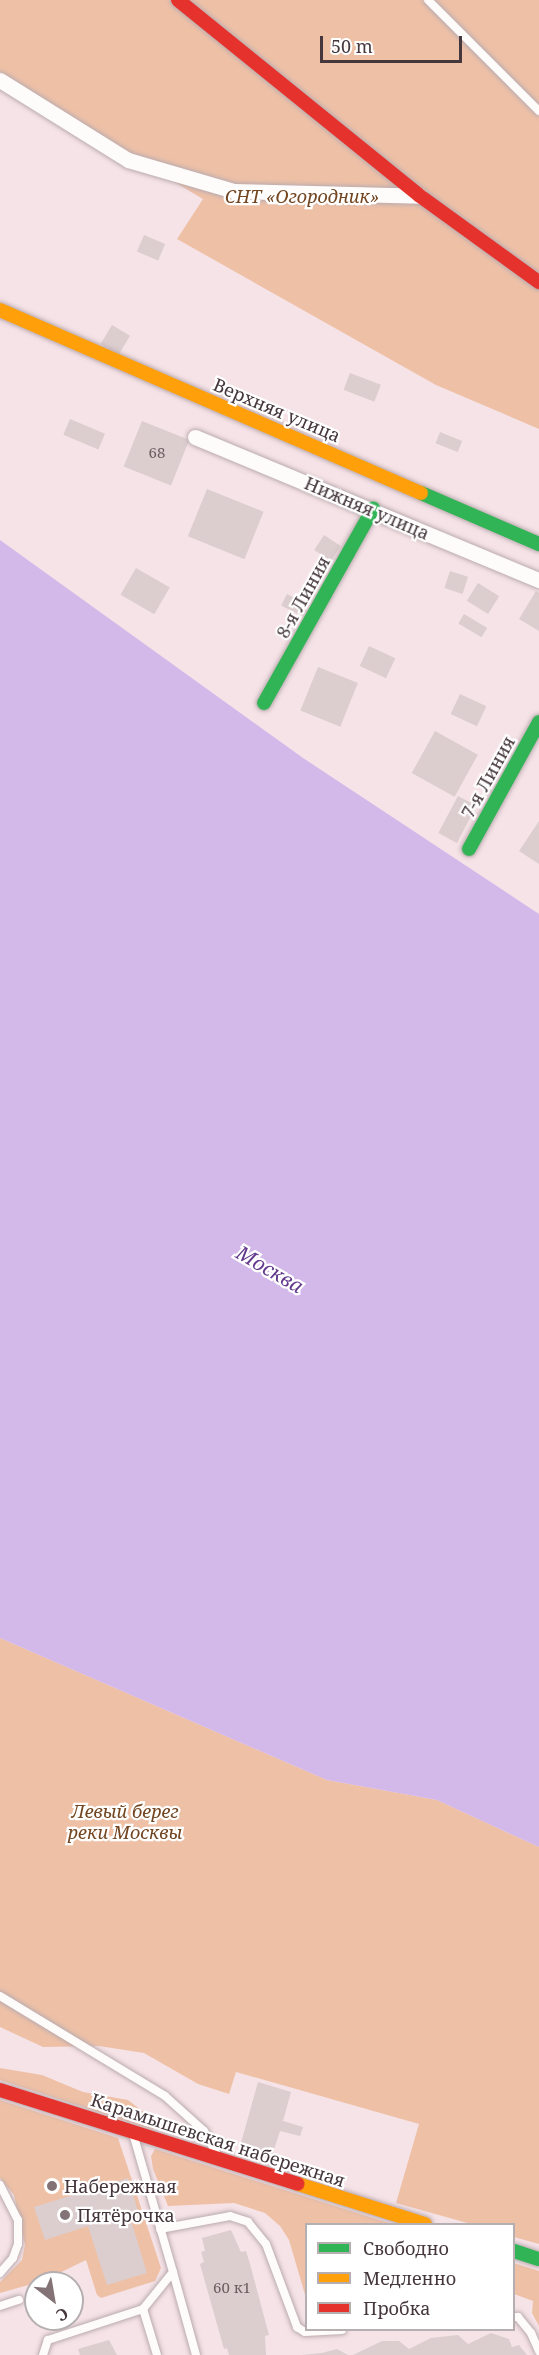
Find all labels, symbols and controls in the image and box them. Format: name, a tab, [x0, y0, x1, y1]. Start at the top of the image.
scale bar	[323, 24, 466, 62]
text: 50 m	[331, 34, 373, 58]
park label: СНТ «Огородник»	[225, 185, 379, 207]
street label: Верхняя улица	[210, 373, 344, 447]
house number: 68	[149, 444, 165, 462]
street label: Нижняя улица	[301, 472, 433, 544]
street label: 8-я Линия	[272, 552, 334, 642]
street label: 7-я Линия	[457, 732, 519, 822]
water label: Москва	[232, 1240, 308, 1298]
park label: Левый берег реки Москвы	[68, 1801, 182, 1844]
street label: Карамышевская набережная	[88, 2089, 348, 2191]
place label: Набережная	[64, 2175, 177, 2197]
marker: Набережная	[45, 2179, 59, 2193]
place label: Пятёрочка	[77, 2204, 175, 2226]
marker: Пятёрочка	[58, 2208, 72, 2222]
legend	[305, 2223, 515, 2331]
text: Свободно	[363, 2236, 449, 2260]
text: Медленно	[363, 2266, 456, 2290]
north arrow	[24, 2271, 84, 2331]
house number: 60 к1	[213, 2279, 251, 2297]
text: Пробка	[363, 2296, 430, 2320]
text: С	[52, 2303, 72, 2327]

